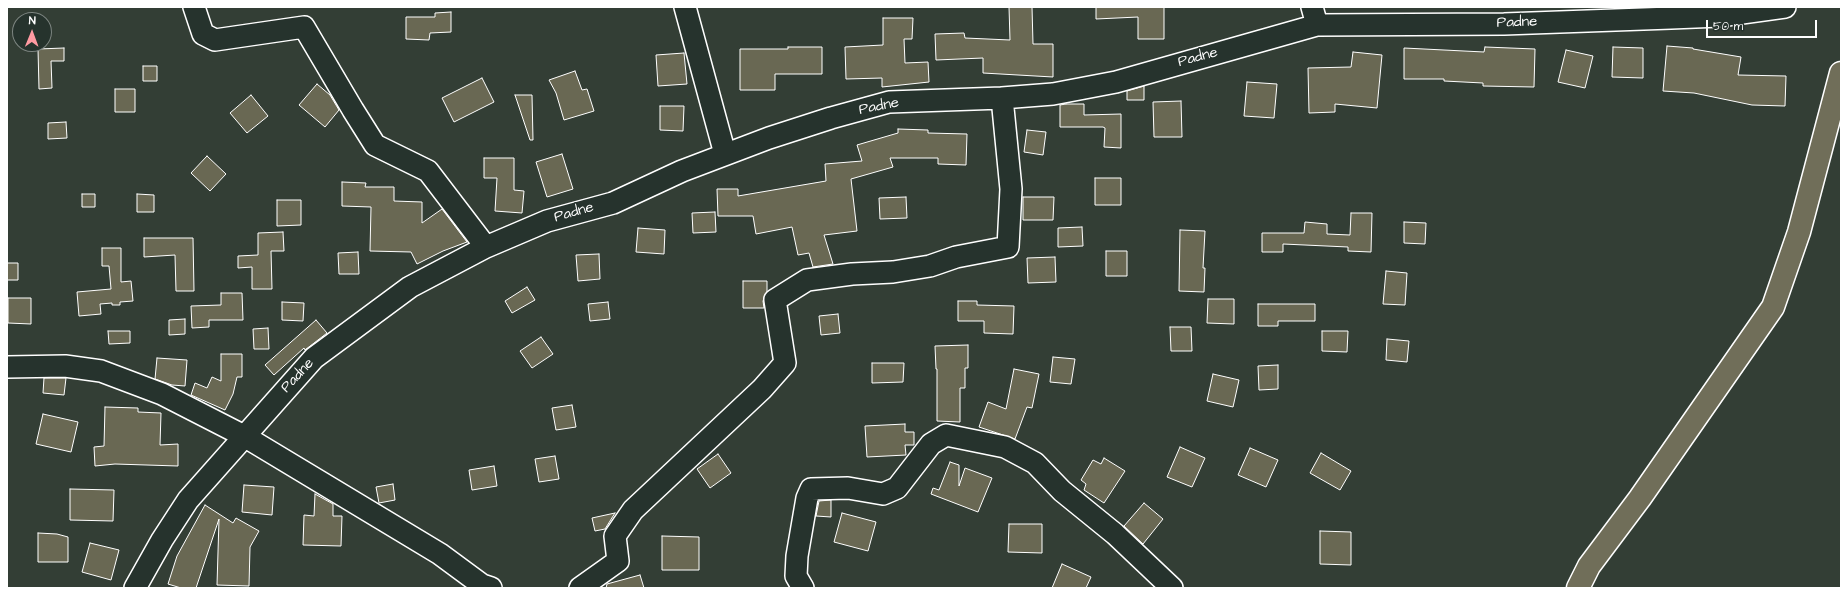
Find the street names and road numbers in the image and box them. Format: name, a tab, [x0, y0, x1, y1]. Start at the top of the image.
street label: Padne	[1496, 13, 1538, 33]
street label: Padne	[1176, 44, 1220, 72]
street label: Padne	[857, 94, 901, 120]
street label: Padne	[552, 199, 596, 227]
street label: Padne	[278, 355, 318, 397]

